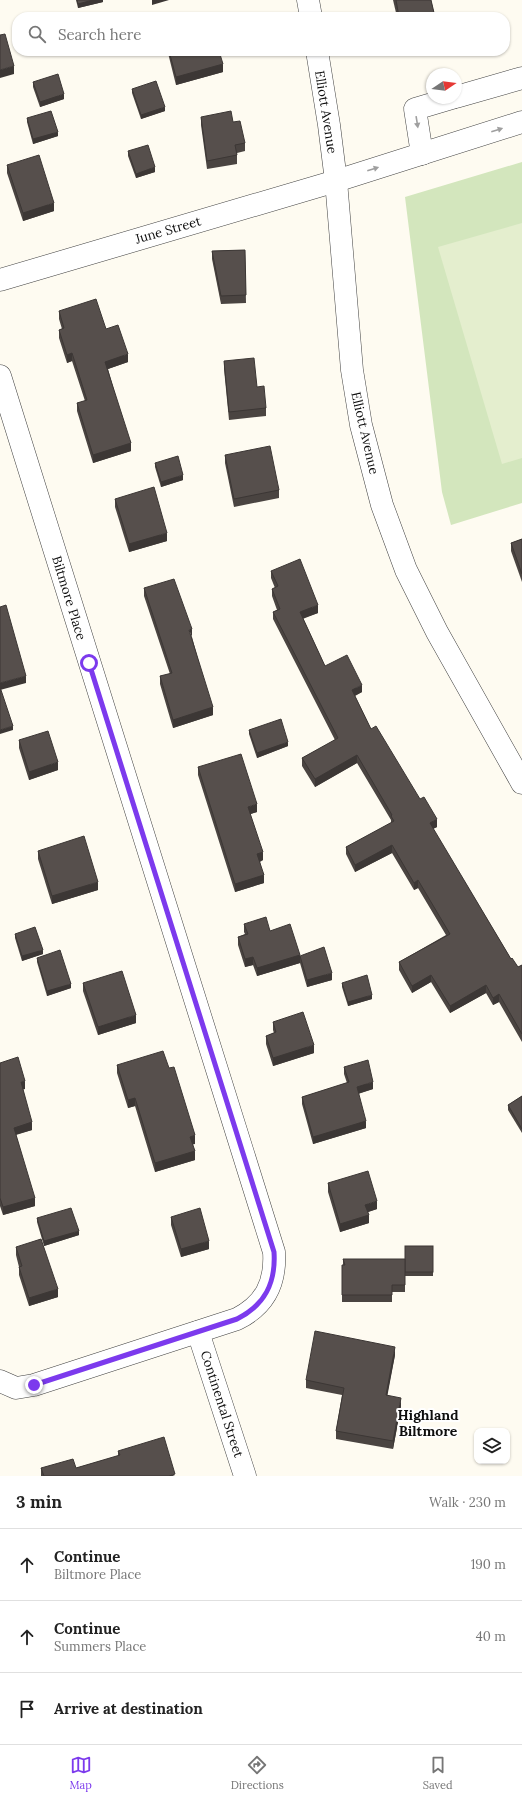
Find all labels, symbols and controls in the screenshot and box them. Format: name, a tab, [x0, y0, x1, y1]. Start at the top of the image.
search box	[12, 12, 510, 56]
icon: search	[26, 23, 48, 45]
text: Search here	[58, 25, 141, 44]
north arrow	[426, 68, 462, 104]
street label: Elliott Avenue	[311, 69, 341, 155]
one-way arrow	[414, 116, 420, 128]
one-way arrow	[492, 127, 504, 133]
one-way arrow	[368, 166, 380, 172]
street label: June Street	[132, 212, 203, 248]
street label: Elliott Avenue	[347, 390, 383, 476]
street label: Biltmore Place	[48, 554, 90, 642]
route start	[80, 654, 98, 672]
street label: Continental Street	[197, 1348, 247, 1460]
route end	[25, 1376, 43, 1394]
district label: Highland Biltmore	[397, 1406, 459, 1440]
map controls	[474, 1428, 510, 1464]
button: layers	[474, 1428, 510, 1464]
text: 3 min	[16, 1491, 62, 1513]
text: Walk · 230 m	[429, 1494, 506, 1511]
text: Continue	[54, 1547, 120, 1566]
icon: ahead	[16, 1554, 38, 1576]
text: 190 m	[471, 1556, 506, 1573]
text: Biltmore Place	[54, 1566, 141, 1583]
text: Continue	[54, 1619, 120, 1638]
icon: ahead	[16, 1626, 38, 1648]
text: 40 m	[476, 1628, 506, 1645]
text: Summers Place	[54, 1638, 146, 1655]
icon: arrive	[16, 1698, 38, 1720]
text: Arrive at destination	[54, 1699, 203, 1718]
tab: Map	[69, 1754, 92, 1792]
tab: Directions	[231, 1754, 284, 1792]
tab: Saved	[423, 1754, 453, 1792]

